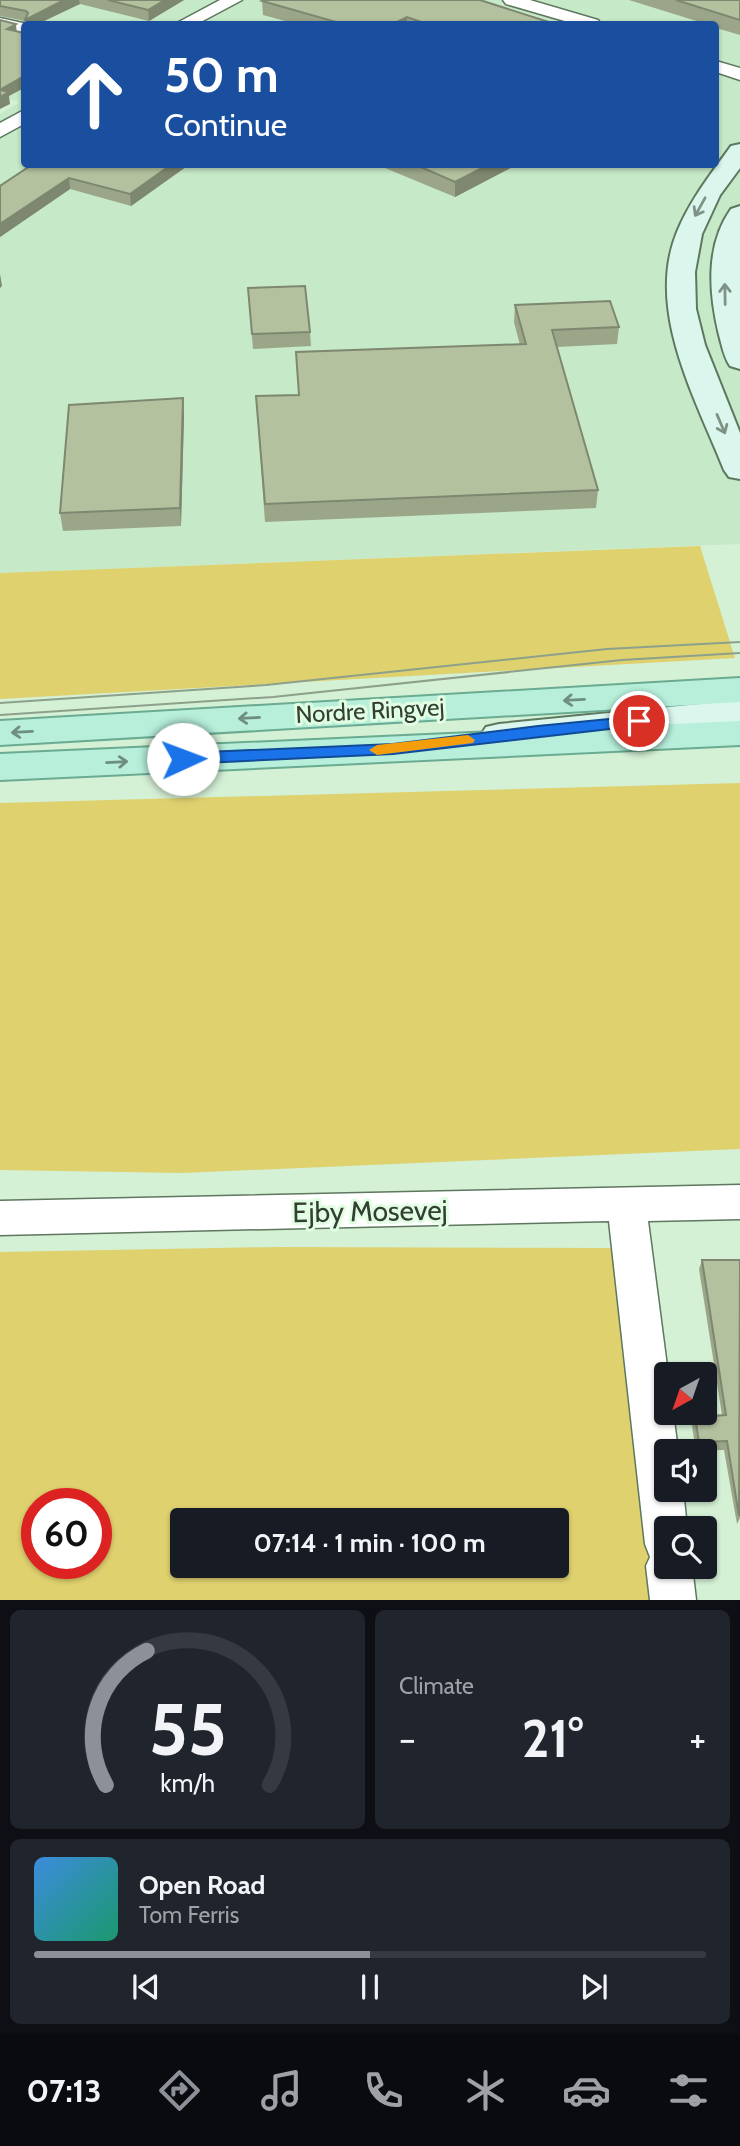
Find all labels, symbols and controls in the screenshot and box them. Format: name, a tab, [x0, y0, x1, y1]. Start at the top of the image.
text: 50 m	[164, 45, 279, 104]
icon: ahead	[49, 49, 140, 140]
text: Continue	[164, 105, 287, 144]
one-way arrow	[693, 196, 707, 216]
one-way arrow	[718, 283, 732, 306]
one-way arrow	[715, 413, 728, 434]
pin	[609, 691, 669, 751]
street label: Nordre Ringvej	[295, 692, 445, 729]
one-way arrow	[563, 693, 586, 706]
icon: arrive	[620, 702, 658, 740]
one-way arrow	[238, 712, 261, 725]
position arrow	[146, 722, 220, 796]
one-way arrow	[11, 725, 34, 738]
one-way arrow	[105, 755, 128, 768]
street label: Ejby Mosevej	[292, 1193, 448, 1229]
north arrow	[654, 1362, 718, 1424]
map controls	[654, 1362, 717, 1579]
button: sound	[654, 1439, 717, 1502]
speed limit sign: 60	[21, 1488, 112, 1579]
button: search	[654, 1516, 717, 1579]
text: 07:14 · 1 min · 100 m	[254, 1527, 485, 1559]
text: Climate	[399, 1672, 474, 1700]
text: 55	[148, 1686, 227, 1774]
text: 21°	[522, 1707, 583, 1770]
text: −	[399, 1715, 416, 1762]
text: +	[689, 1715, 706, 1762]
text: km/h	[160, 1768, 215, 1798]
text: Open Road	[139, 1869, 265, 1901]
text: Tom Ferris	[139, 1901, 239, 1929]
icon: previous	[127, 1968, 165, 2006]
icon: pause	[351, 1968, 389, 2006]
icon: next	[575, 1968, 613, 2006]
icon: directions	[155, 2066, 204, 2115]
icon: music	[257, 2066, 306, 2115]
icon: phone	[359, 2066, 408, 2115]
icon: climate	[461, 2066, 510, 2115]
icon: car	[562, 2066, 611, 2115]
icon: filters	[664, 2066, 713, 2115]
text: 07:13	[26, 2071, 102, 2110]

